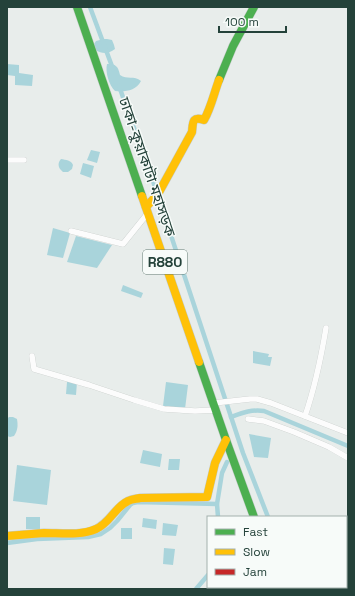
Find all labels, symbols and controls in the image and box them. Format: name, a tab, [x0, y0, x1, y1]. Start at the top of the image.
scale bar	[219, 8, 286, 34]
text: 100 m	[225, 14, 259, 30]
street label: ঢাকা-কুয়াকাটা মহাসড়ক	[114, 94, 181, 240]
road number: R880	[143, 250, 187, 274]
legend	[207, 516, 347, 588]
text: Fast	[243, 524, 268, 540]
text: Slow	[243, 544, 270, 560]
text: Jam	[243, 564, 267, 580]

